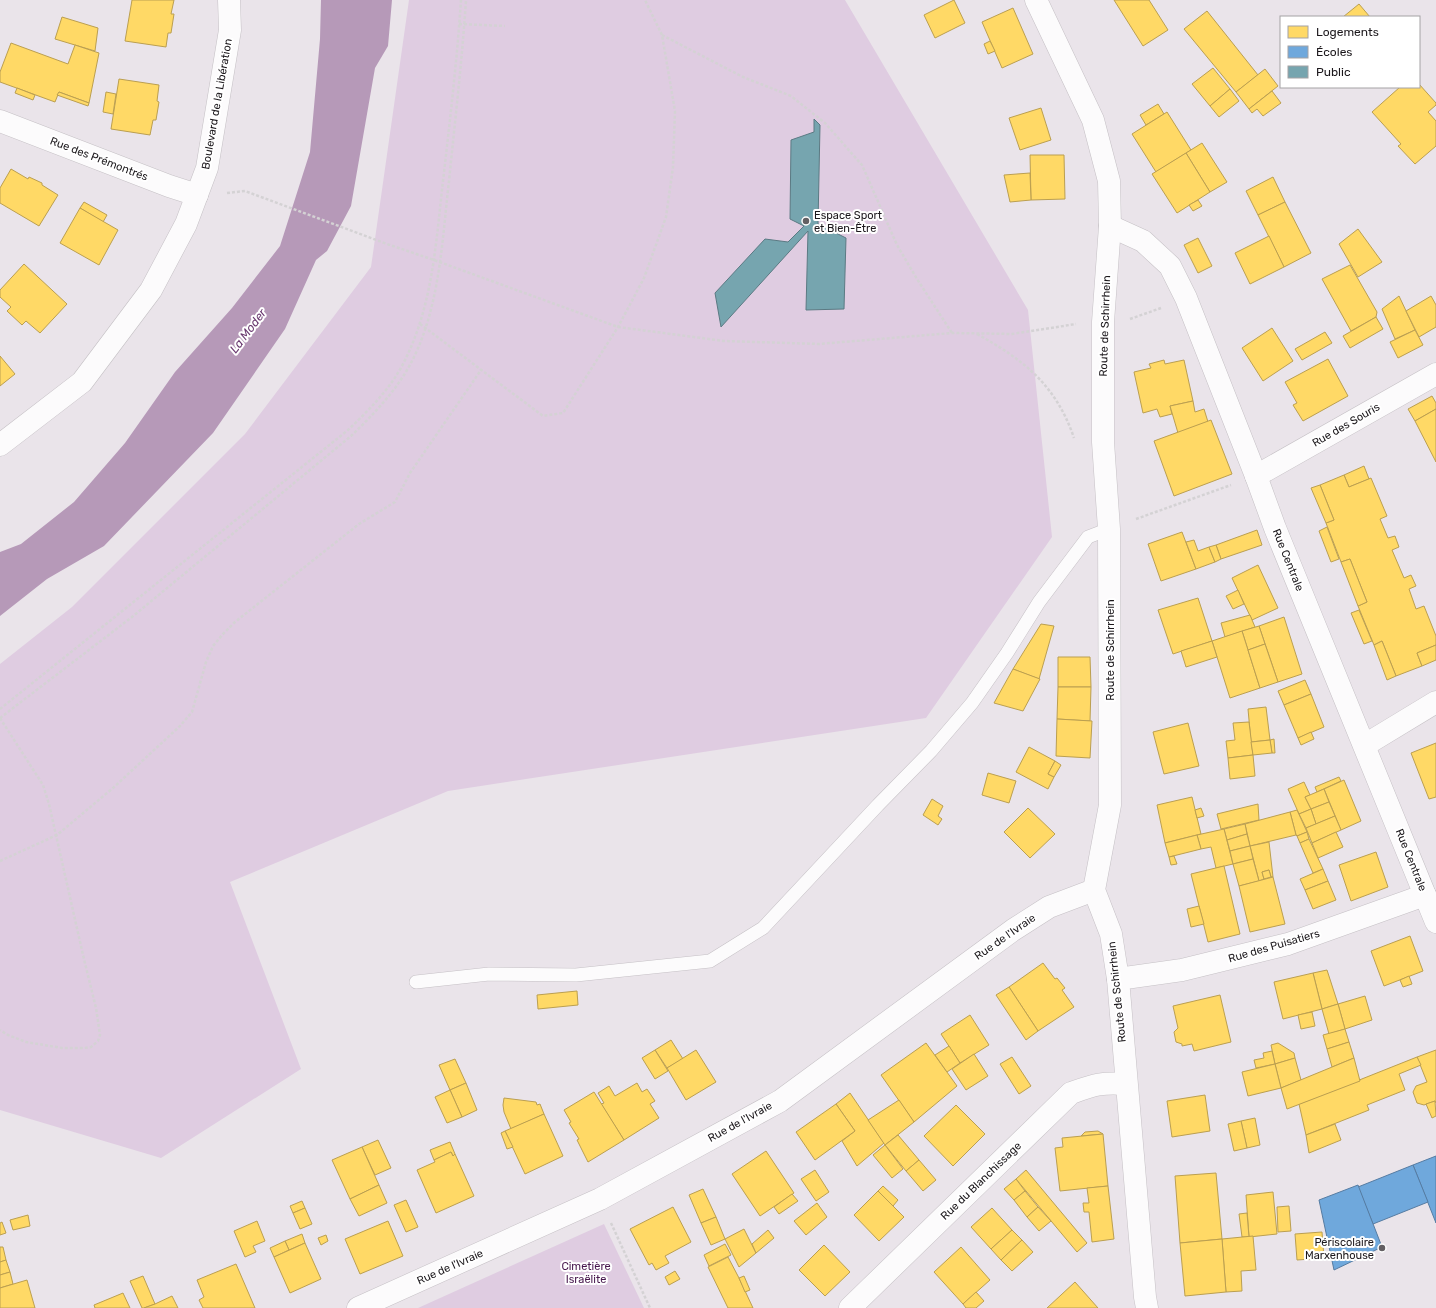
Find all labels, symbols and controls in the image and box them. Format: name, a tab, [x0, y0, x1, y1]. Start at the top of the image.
legend	[1280, 16, 1420, 88]
text: Logements	[1316, 25, 1379, 39]
street label: Boulevard de la Libération	[199, 38, 235, 170]
text: Écoles	[1316, 45, 1352, 59]
text: Public	[1316, 65, 1351, 79]
street label: Rue des Prémontrés	[48, 134, 150, 184]
place label: Espace Sport et Bien-Être	[814, 209, 883, 235]
marker: Espace Sport et Bien-Être	[801, 216, 811, 226]
street label: Route de Schirrhein	[1097, 275, 1113, 377]
water label: La Moder	[227, 306, 269, 356]
street label: Rue des Souris	[1310, 400, 1382, 450]
street label: Rue Centrale	[1270, 527, 1306, 593]
street label: Route de Schirrhein	[1104, 599, 1117, 701]
street label: Rue Centrale	[1393, 827, 1429, 893]
street label: Rue de l'Ivraie	[972, 911, 1038, 963]
street label: Rue des Puisatiers	[1227, 927, 1322, 965]
street label: Route de Schirrhein	[1105, 941, 1129, 1043]
street label: Rue de l'Ivraie	[706, 1099, 774, 1145]
street label: Rue du Blanchissage	[938, 1139, 1024, 1223]
place label: Périscolaire Marxenhouse	[1305, 1236, 1374, 1262]
marker: Périscolaire Marxenhouse	[1377, 1243, 1387, 1253]
street label: Rue de l'Ivraie	[415, 1247, 485, 1287]
park label: Cimetière Israëlite	[561, 1260, 611, 1286]

